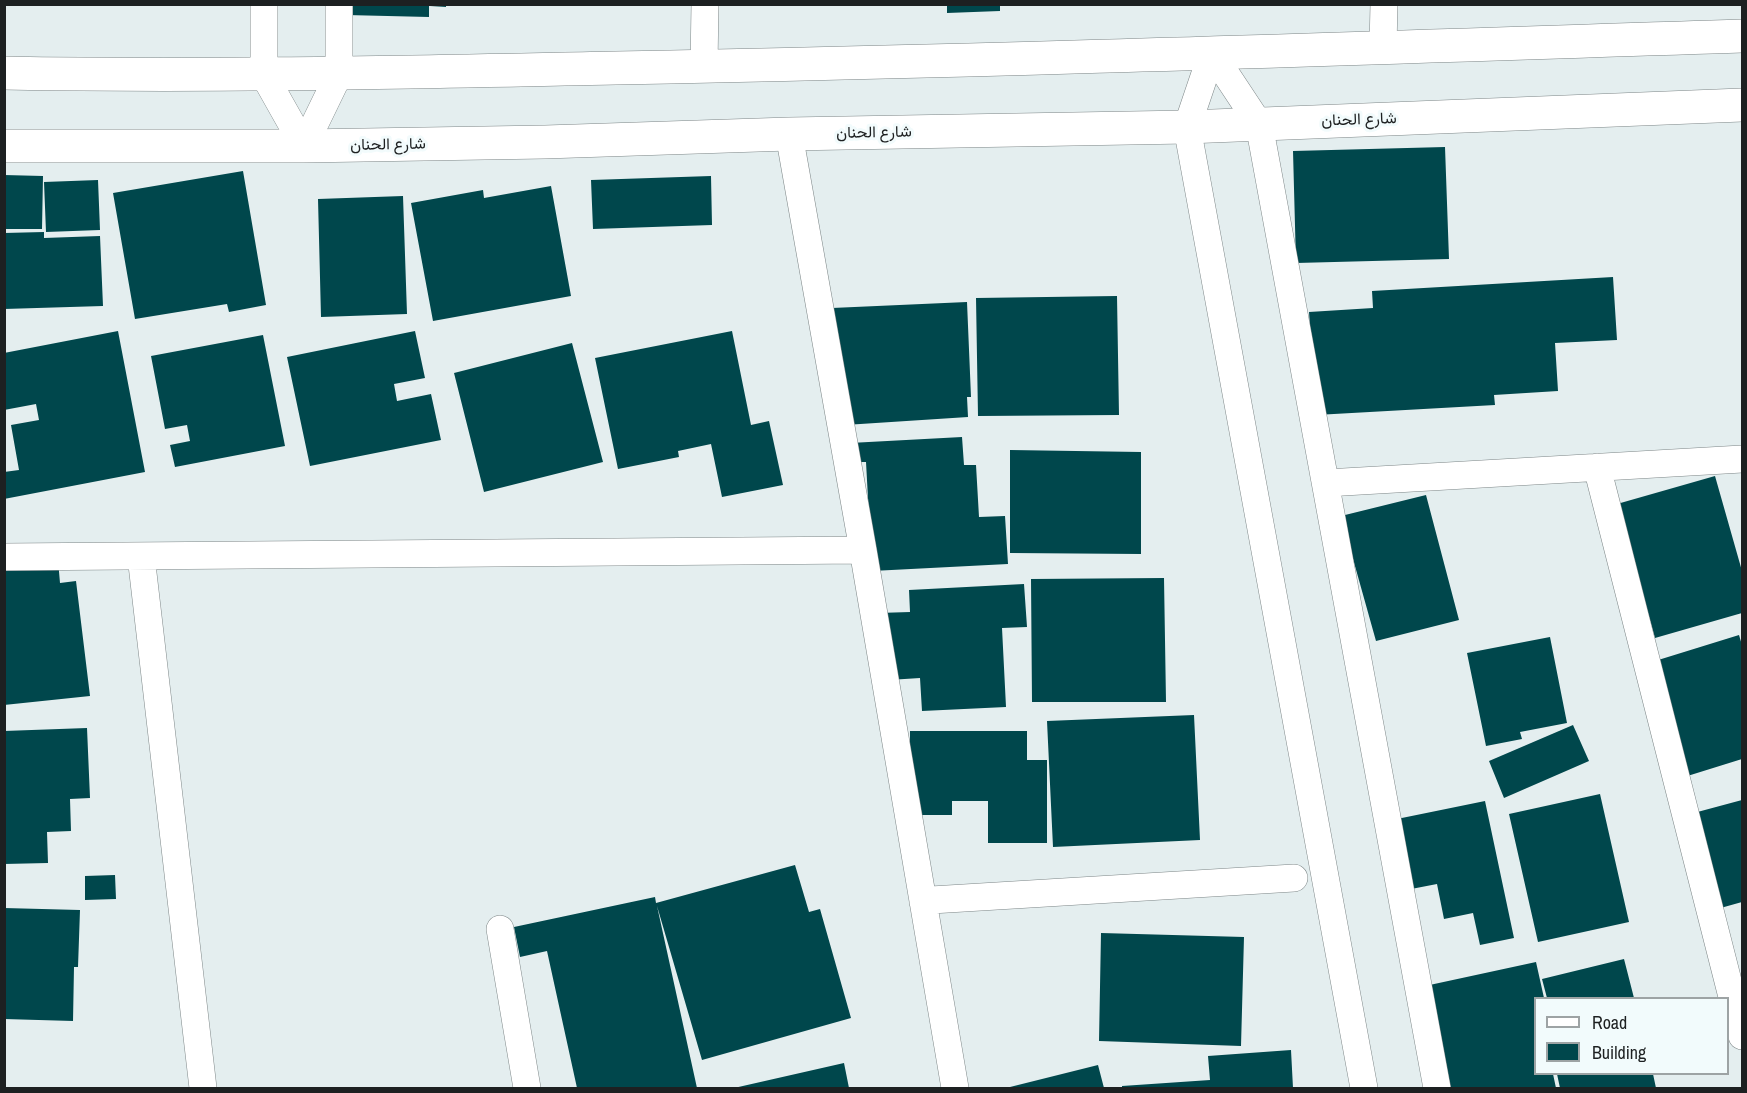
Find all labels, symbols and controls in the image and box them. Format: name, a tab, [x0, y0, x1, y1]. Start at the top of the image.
street label: شارع الحنان	[1321, 109, 1397, 131]
street label: شارع الحنان	[836, 123, 912, 143]
street label: شارع الحنان	[350, 135, 426, 155]
legend	[1534, 997, 1729, 1075]
text: Road	[1592, 1010, 1627, 1035]
text: Building	[1592, 1040, 1646, 1065]

